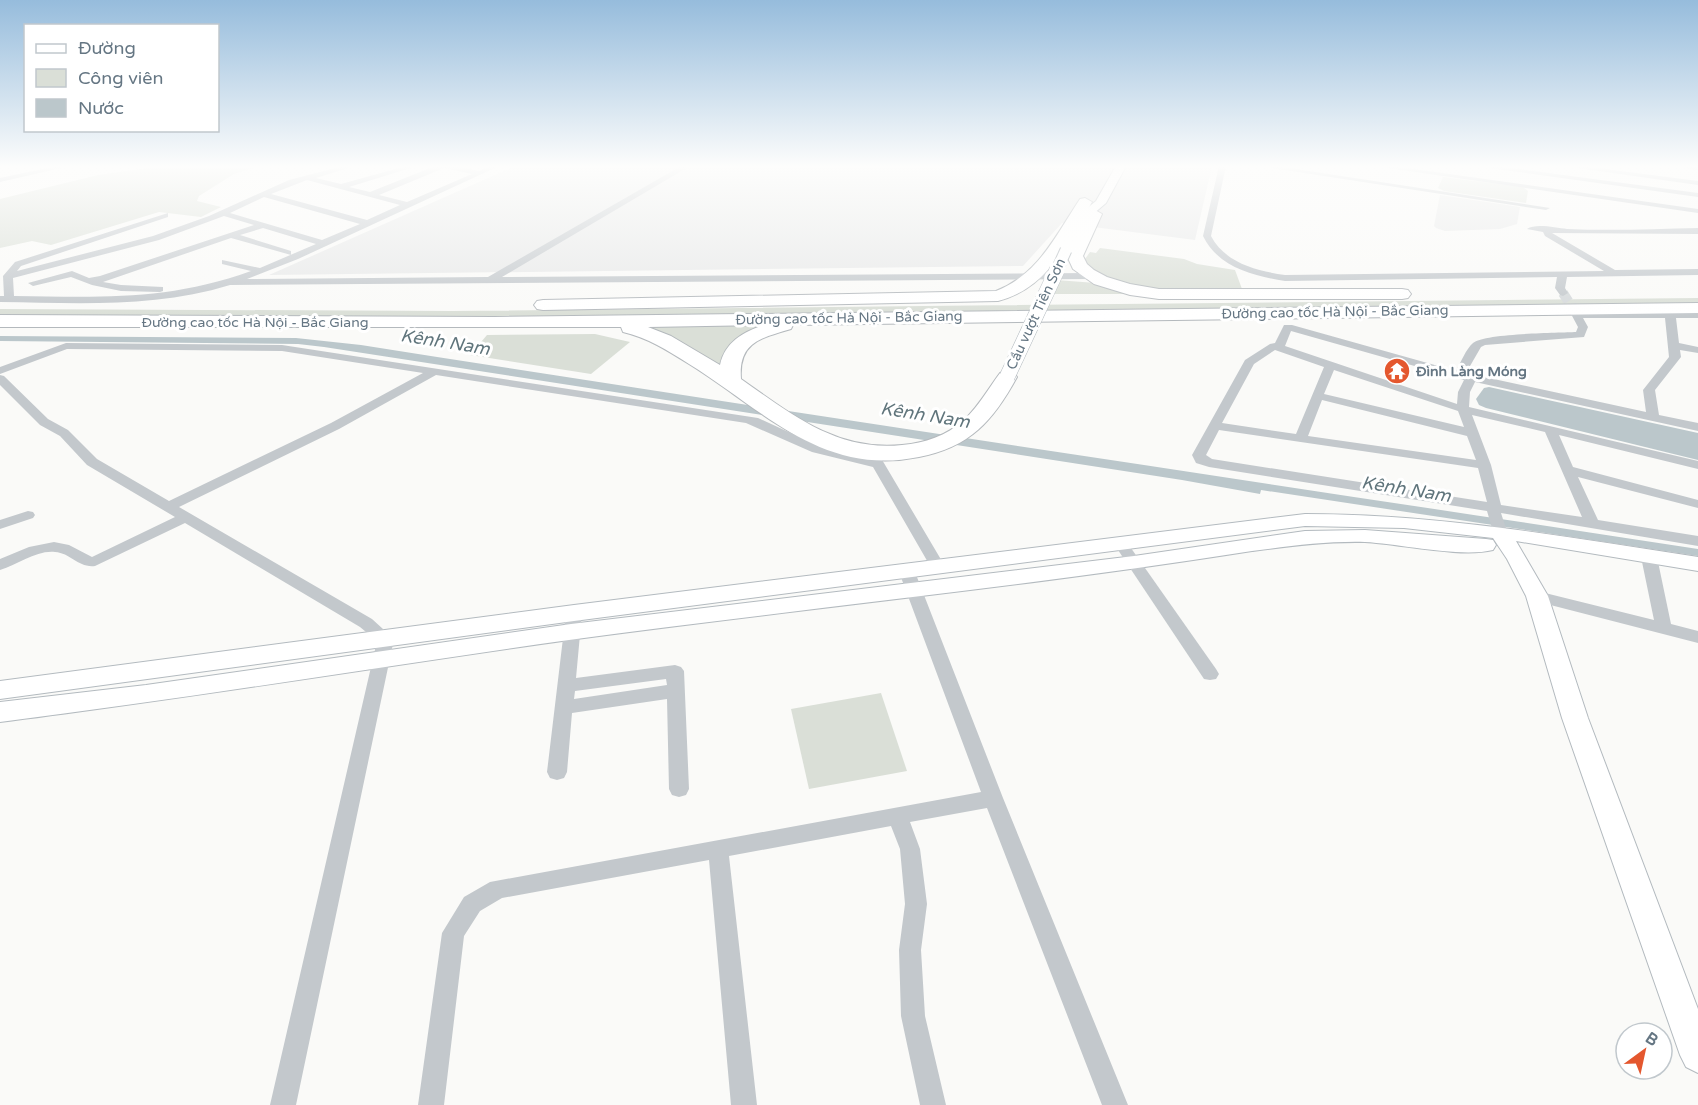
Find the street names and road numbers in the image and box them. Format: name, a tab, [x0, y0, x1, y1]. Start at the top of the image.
street label: Cầu vượt Tiên Sơn	[1003, 256, 1069, 372]
street label: Đường cao tốc Hà Nội - Bắc Giang	[1221, 302, 1449, 322]
street label: Đường cao tốc Hà Nội - Bắc Giang	[735, 308, 963, 328]
street label: Đường cao tốc Hà Nội - Bắc Giang	[141, 314, 369, 331]

